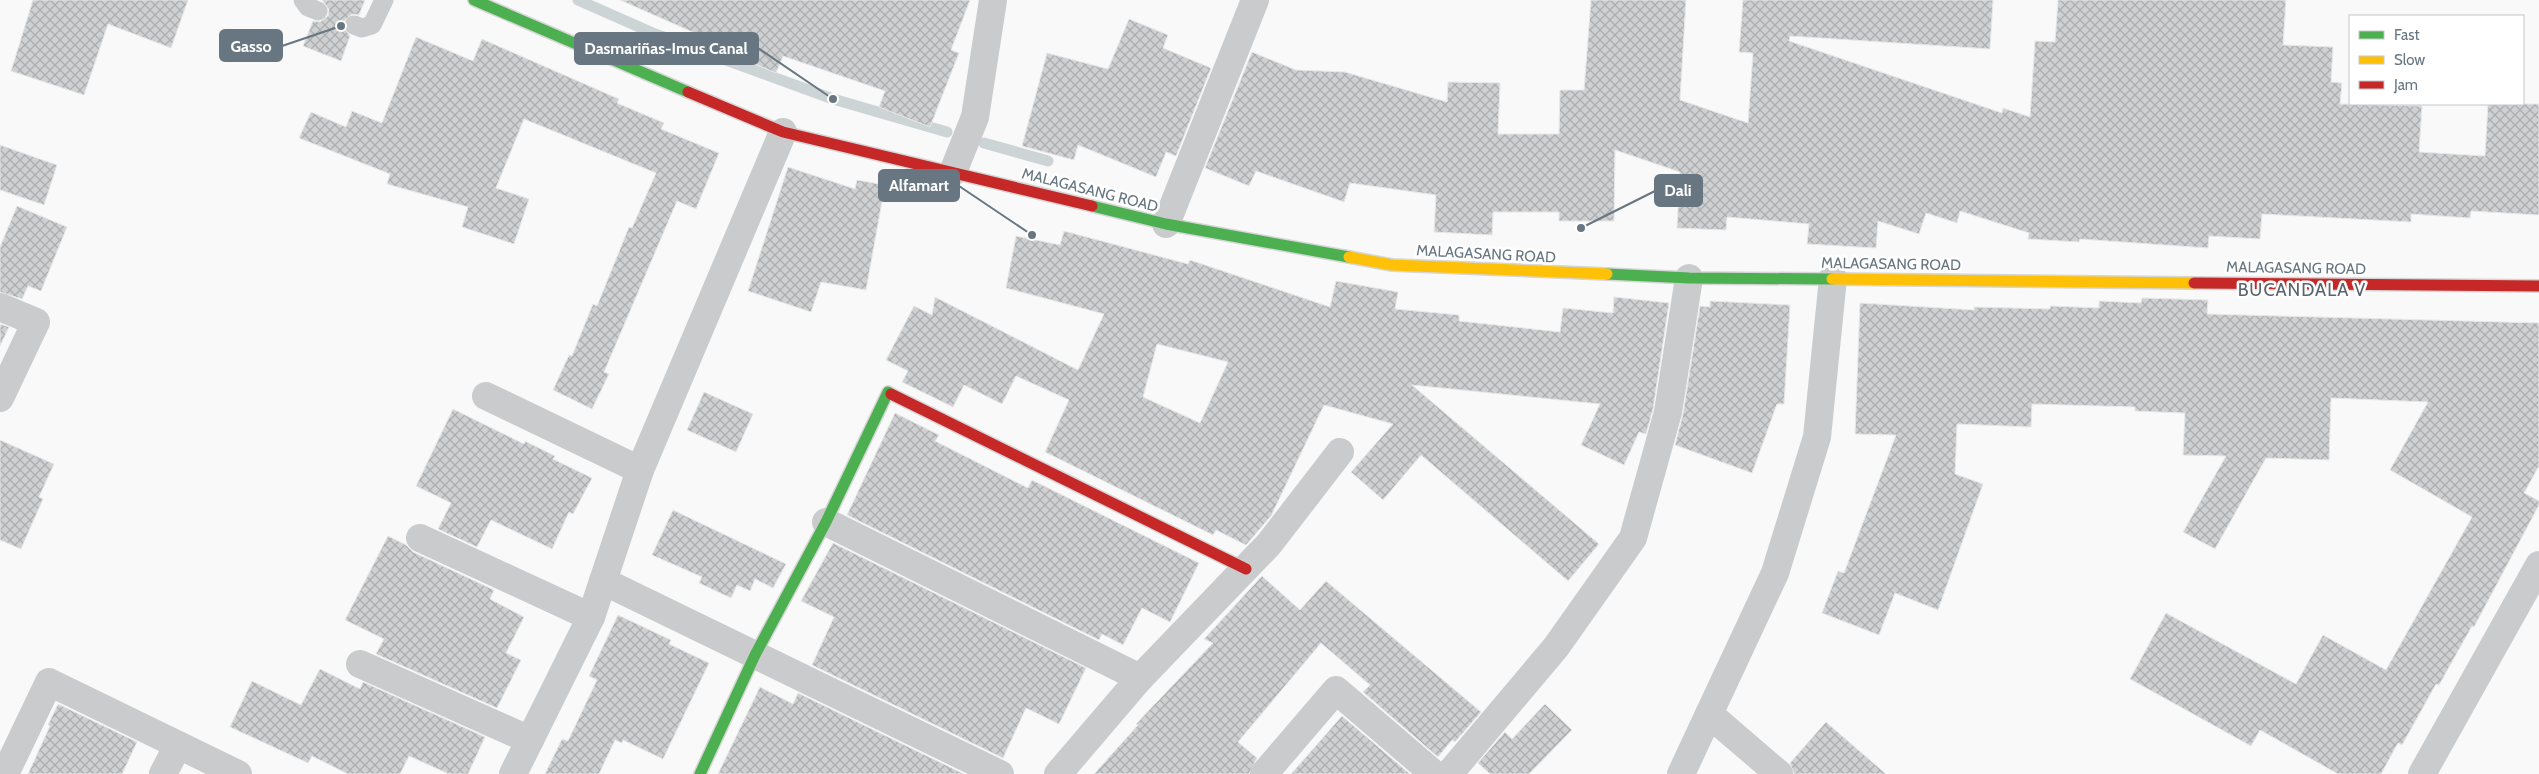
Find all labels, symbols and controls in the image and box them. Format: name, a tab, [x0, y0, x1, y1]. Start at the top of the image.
legend	[2349, 15, 2524, 105]
text: Fast	[2394, 26, 2419, 44]
callout: Gasso	[220, 30, 282, 61]
callout: Dasmariñas-Imus Canal	[575, 33, 758, 64]
text: Gasso	[230, 37, 272, 56]
text: Dasmariñas-Imus Canal	[584, 39, 748, 58]
text: Slow	[2394, 51, 2425, 69]
text: Jam	[2393, 76, 2418, 94]
street label: MALAGASANG ROAD	[1020, 164, 1160, 216]
callout: Alfamart	[879, 170, 959, 201]
callout: Dali	[1655, 175, 1702, 206]
text: Alfamart	[889, 176, 949, 195]
text: Dali	[1664, 181, 1692, 200]
street label: MALAGASANG ROAD	[1416, 241, 1556, 267]
street label: MALAGASANG ROAD	[1821, 254, 1961, 274]
street label: MALAGASANG ROAD	[2226, 258, 2366, 278]
district label: BUCANDALA V	[2238, 279, 2366, 301]

